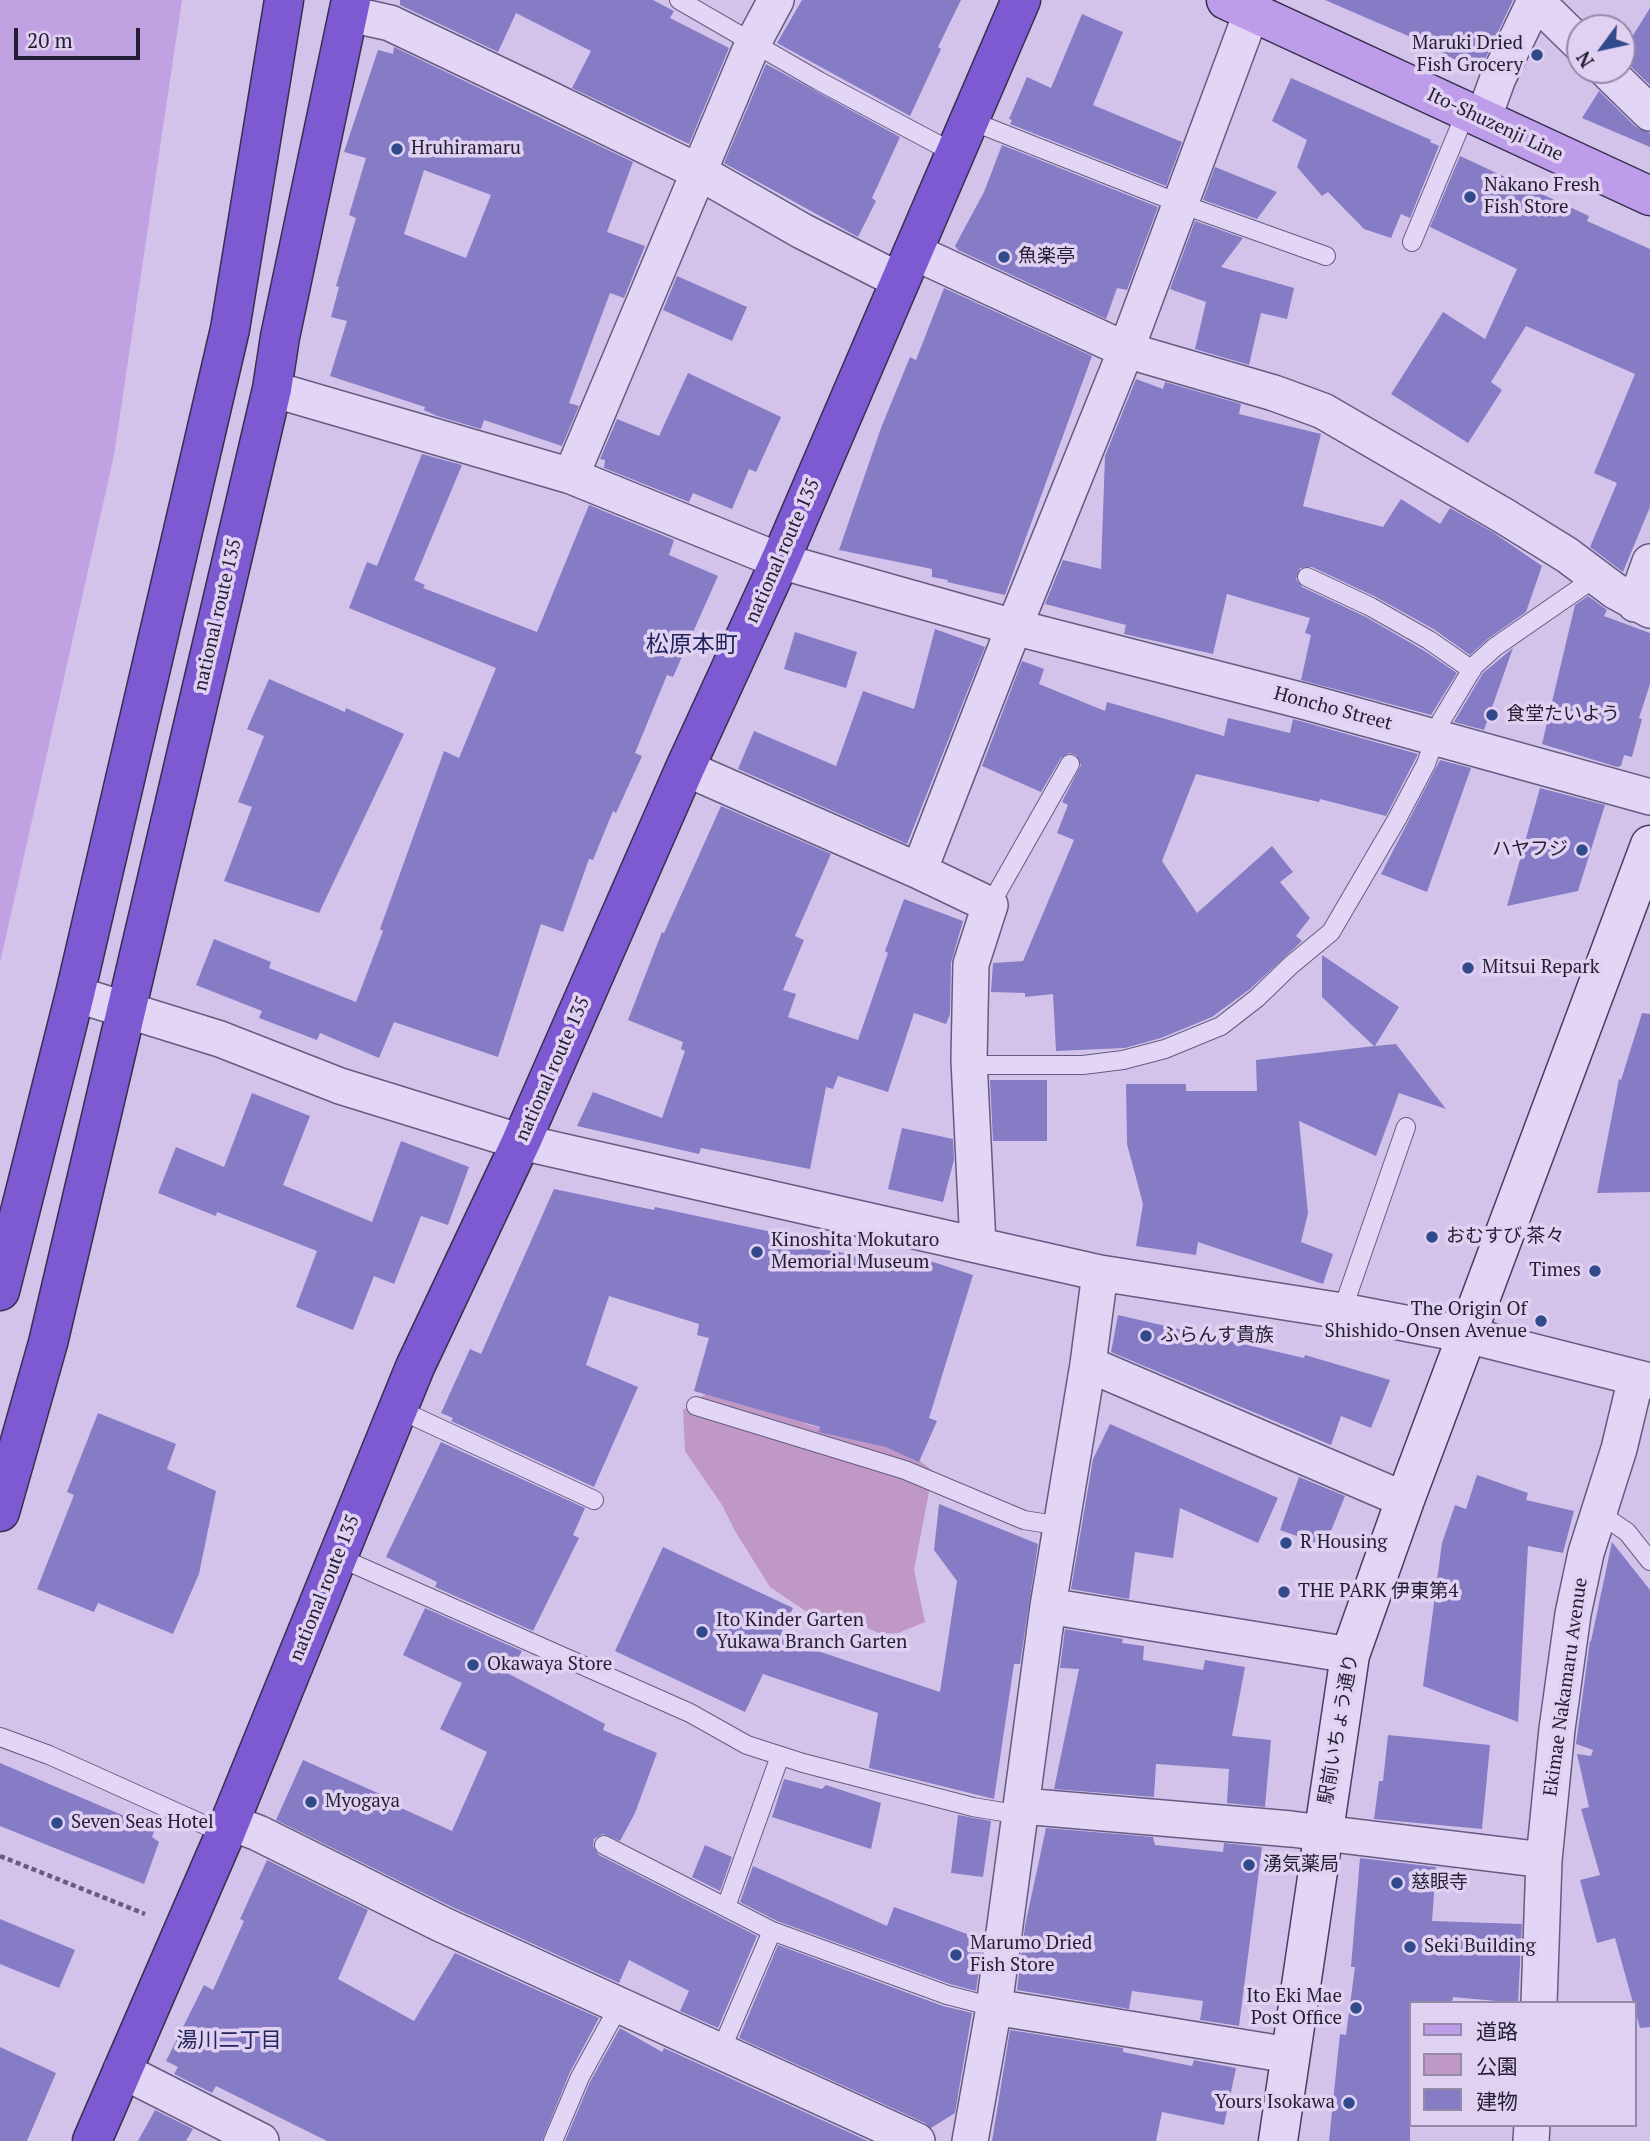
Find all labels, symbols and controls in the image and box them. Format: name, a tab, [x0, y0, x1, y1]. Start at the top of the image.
scale bar	[18, 14, 144, 58]
north arrow	[1566, 14, 1636, 84]
text: 20 m	[27, 26, 73, 54]
place label: Maruki Dried Fish Grocery	[1412, 33, 1523, 77]
marker: Maruki Dried Fish Grocery	[1529, 47, 1545, 63]
text: N	[1570, 47, 1599, 72]
street label: Ito-Shuzenji Line	[1423, 84, 1567, 166]
place label: Hruhiramaru	[411, 138, 521, 160]
marker: Hruhiramaru	[389, 141, 405, 157]
place label: Nakano Fresh Fish Store	[1484, 175, 1600, 219]
marker: Nakano Fresh Fish Store	[1462, 189, 1478, 205]
place label: 魚楽亭	[1018, 246, 1075, 268]
marker: 魚楽亭	[996, 249, 1012, 265]
street label: national route 135	[741, 475, 825, 627]
street label: national route 135	[189, 537, 247, 693]
district label: 松原本町	[646, 631, 738, 659]
street label: Honcho Street	[1271, 682, 1395, 736]
place label: 食堂たいよう	[1506, 704, 1620, 726]
marker: 食堂たいよう	[1484, 707, 1500, 723]
place label: ハヤフジ	[1492, 839, 1568, 861]
marker: ハヤフジ	[1574, 842, 1590, 858]
place label: Mitsui Repark	[1482, 957, 1599, 979]
marker: Mitsui Repark	[1460, 960, 1476, 976]
street label: national route 135	[511, 993, 595, 1145]
place label: おむすび 茶々	[1446, 1226, 1565, 1248]
marker: おむすび 茶々	[1424, 1229, 1440, 1245]
place label: Kinoshita Mokutaro Memorial Museum	[771, 1230, 939, 1274]
marker: Kinoshita Mokutaro Memorial Museum	[749, 1244, 765, 1260]
place label: Times	[1529, 1260, 1581, 1282]
marker: Times	[1587, 1263, 1603, 1279]
place label: The Origin Of Shishido-Onsen Avenue	[1324, 1299, 1527, 1343]
marker: The Origin Of Shishido-Onsen Avenue	[1533, 1313, 1549, 1329]
place label: ふらんす貴族	[1160, 1325, 1274, 1347]
marker: ふらんす貴族	[1138, 1328, 1154, 1344]
street label: national route 135	[285, 1512, 365, 1664]
place label: R Housing	[1300, 1532, 1387, 1554]
marker: R Housing	[1278, 1535, 1294, 1551]
street label: Ekimae Nakamaru Avenue	[1539, 1576, 1593, 1798]
place label: THE PARK 伊東第4	[1298, 1581, 1458, 1603]
marker: THE PARK 伊東第4	[1276, 1584, 1292, 1600]
place label: Ito Kinder Garten Yukawa Branch Garten	[716, 1610, 907, 1654]
marker: Ito Kinder Garten Yukawa Branch Garten	[694, 1624, 710, 1640]
street label: 駅前いちょう通り	[1315, 1652, 1363, 1806]
place label: Okawaya Store	[487, 1654, 612, 1676]
marker: Okawaya Store	[465, 1657, 481, 1673]
place label: Myogaya	[325, 1791, 400, 1813]
marker: Myogaya	[303, 1794, 319, 1810]
place label: Seven Seas Hotel	[71, 1812, 214, 1834]
marker: Seven Seas Hotel	[49, 1815, 65, 1831]
place label: 湧気薬局	[1263, 1854, 1339, 1876]
marker: 湧気薬局	[1241, 1857, 1257, 1873]
place label: 慈眼寺	[1411, 1872, 1468, 1894]
marker: 慈眼寺	[1389, 1875, 1405, 1891]
place label: Marumo Dried Fish Store	[970, 1933, 1092, 1977]
place label: Seki Building	[1424, 1936, 1535, 1958]
marker: Seki Building	[1402, 1939, 1418, 1955]
marker: Marumo Dried Fish Store	[948, 1947, 964, 1963]
place label: Ito Eki Mae Post Office	[1246, 1986, 1342, 2030]
marker: Ito Eki Mae Post Office	[1348, 2000, 1364, 2016]
legend	[1408, 2001, 1636, 2127]
text: 道路	[1476, 2017, 1518, 2045]
district label: 湯川二丁目	[177, 2028, 281, 2054]
text: 公園	[1476, 2052, 1518, 2080]
text: 建物	[1476, 2087, 1518, 2115]
place label: Yours Isokawa	[1215, 2092, 1335, 2114]
marker: Yours Isokawa	[1341, 2095, 1357, 2111]

